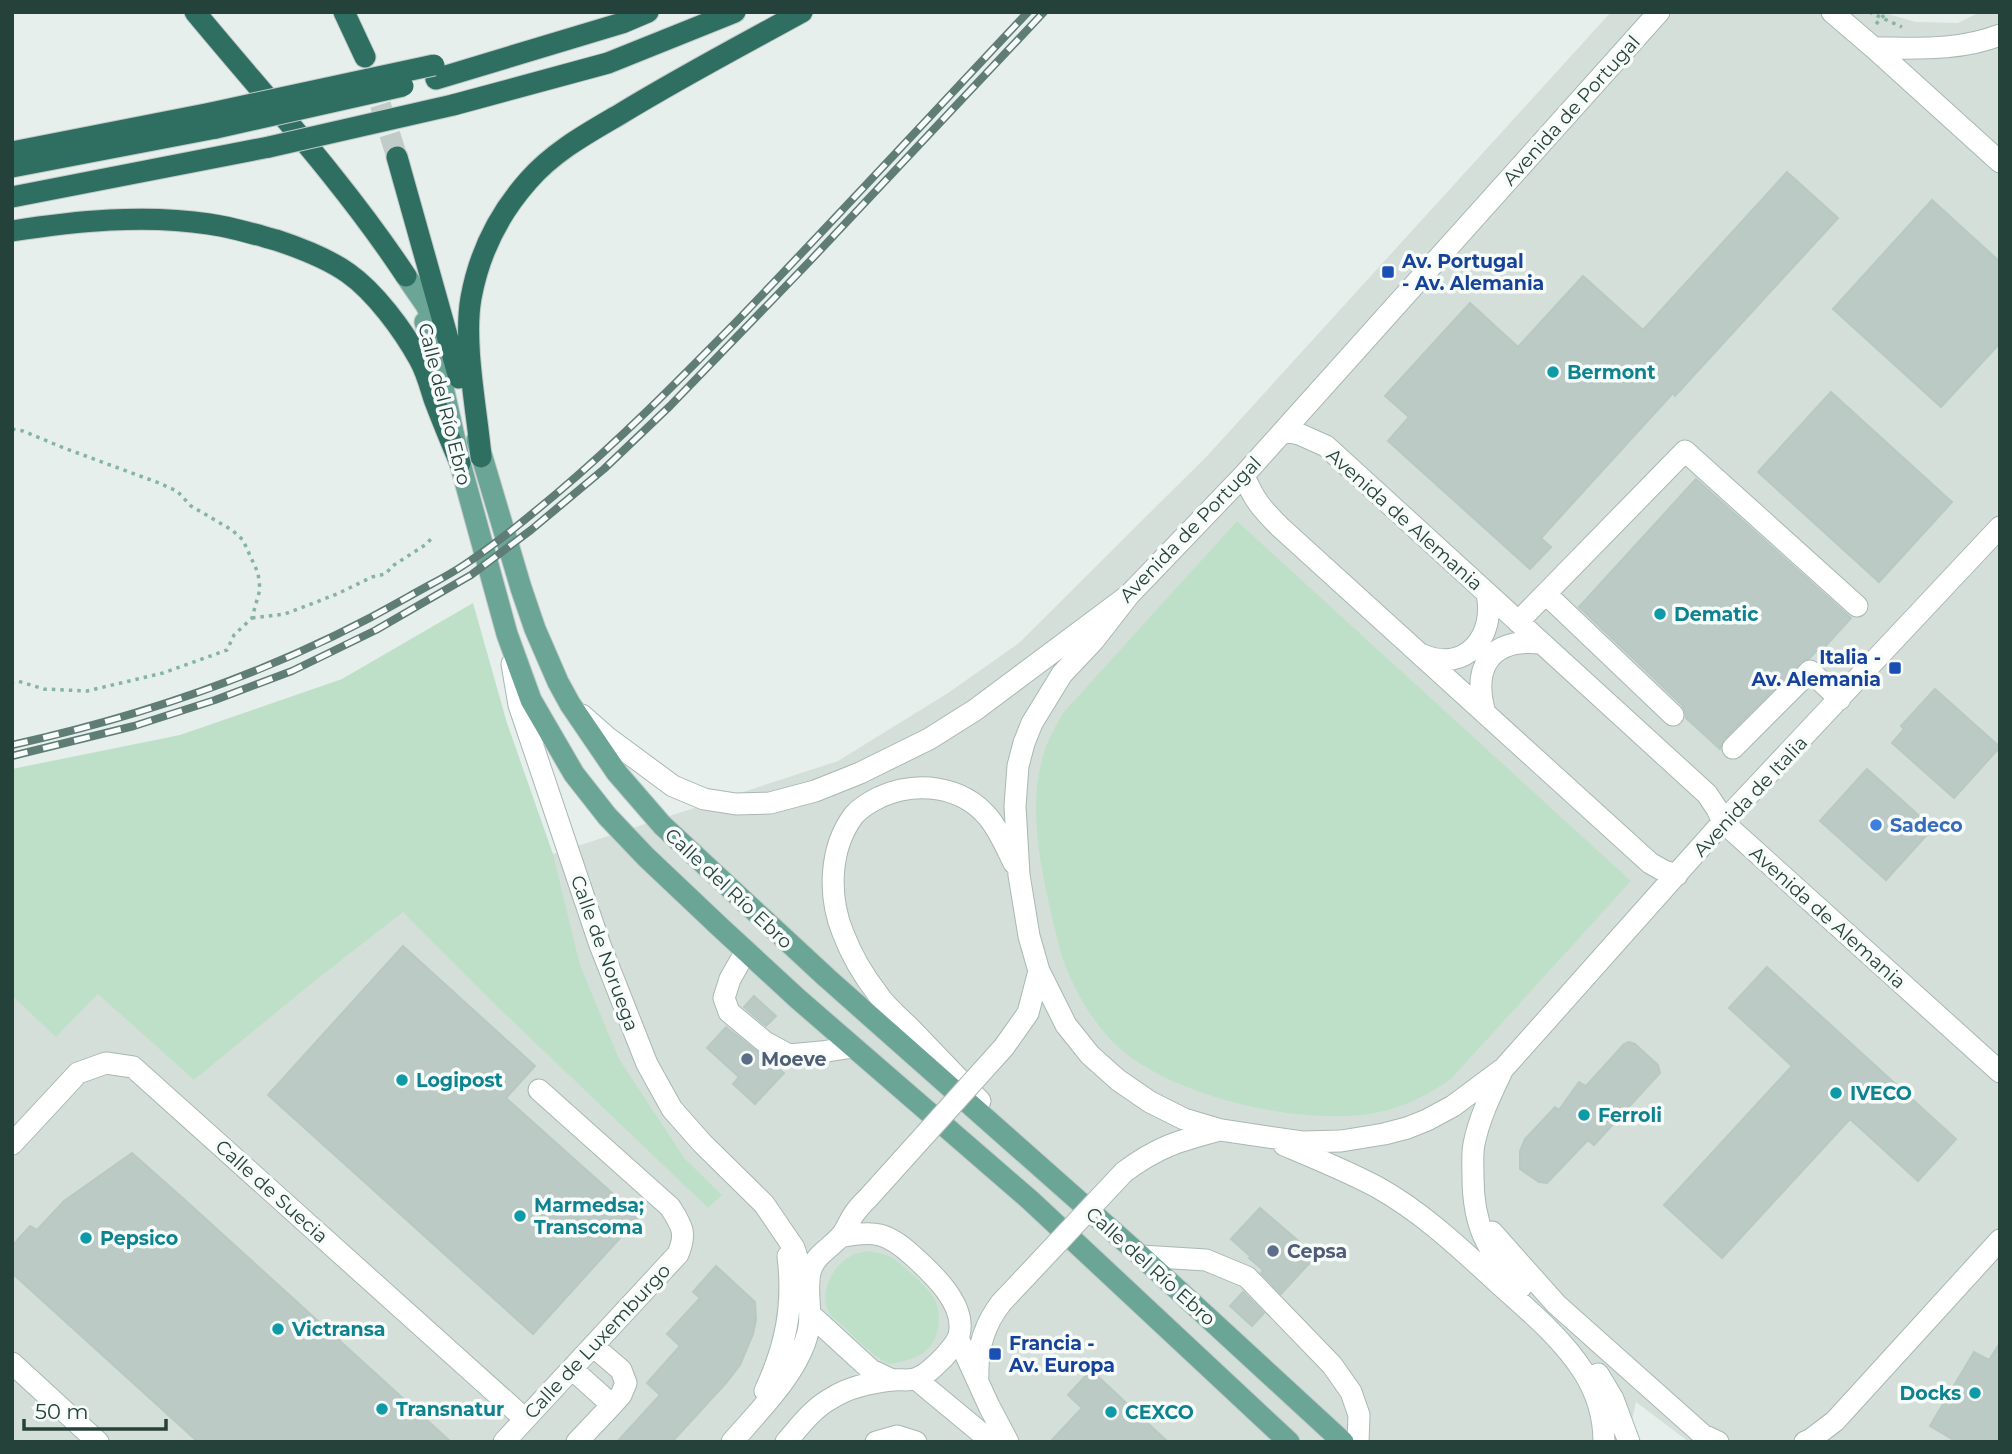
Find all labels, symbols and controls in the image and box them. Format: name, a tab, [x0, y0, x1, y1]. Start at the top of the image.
street label: Avenida de Portugal	[1498, 31, 1645, 190]
place label: Av. Portugal - Av. Alemania	[1401, 250, 1544, 295]
marker: Av. Portugal - Av. Alemania	[1380, 264, 1396, 280]
street label: Calle del Río Ebro	[413, 321, 476, 488]
place label: Bermont	[1567, 361, 1656, 384]
marker: Bermont	[1545, 364, 1561, 380]
street label: Avenida de Alemania	[1322, 443, 1487, 595]
street label: Avenida de Portugal	[1115, 452, 1266, 607]
place label: Dematic	[1674, 603, 1759, 626]
marker: Dematic	[1652, 606, 1668, 622]
place label: Italia - Av. Alemania	[1750, 646, 1881, 691]
marker: Italia - Av. Alemania	[1887, 660, 1903, 676]
street label: Avenida de Italia	[1689, 731, 1812, 861]
place label: Sadeco	[1890, 814, 1963, 837]
marker: Sadeco	[1868, 817, 1884, 833]
street label: Calle del Río Ebro	[660, 823, 797, 954]
street label: Avenida de Alemania	[1745, 841, 1910, 993]
street label: Calle de Noruega	[566, 872, 643, 1034]
place label: Moeve	[761, 1048, 826, 1071]
marker: Moeve	[739, 1051, 755, 1067]
place label: Logipost	[416, 1069, 503, 1092]
marker: Logipost	[394, 1072, 410, 1088]
place label: IVECO	[1850, 1082, 1912, 1105]
marker: IVECO	[1828, 1085, 1844, 1101]
place label: Ferroli	[1598, 1104, 1662, 1127]
marker: Ferroli	[1576, 1107, 1592, 1123]
street label: Calle de Suecia	[211, 1135, 333, 1248]
place label: Marmedsa; Transcoma	[534, 1194, 644, 1239]
street label: Calle del Río Ebro	[1081, 1202, 1220, 1331]
marker: Marmedsa; Transcoma	[512, 1208, 528, 1224]
place label: Pepsico	[100, 1227, 178, 1250]
marker: Pepsico	[78, 1230, 94, 1246]
place label: Cepsa	[1287, 1240, 1347, 1263]
marker: Cepsa	[1265, 1243, 1281, 1259]
street label: Calle de Luxemburgo	[519, 1259, 675, 1424]
place label: Victransa	[291, 1318, 386, 1341]
marker: Victransa	[270, 1321, 286, 1337]
place label: Francia - Av. Europa	[1008, 1332, 1115, 1377]
marker: Francia - Av. Europa	[987, 1346, 1003, 1362]
place label: Docks	[1900, 1382, 1961, 1405]
marker: Docks	[1967, 1385, 1983, 1401]
scale bar	[24, 1388, 166, 1432]
place label: Transnatur	[396, 1398, 504, 1421]
text: 50 m	[35, 1399, 89, 1424]
marker: Transnatur	[374, 1401, 390, 1417]
place label: CEXCO	[1125, 1401, 1194, 1424]
marker: CEXCO	[1103, 1404, 1119, 1420]

